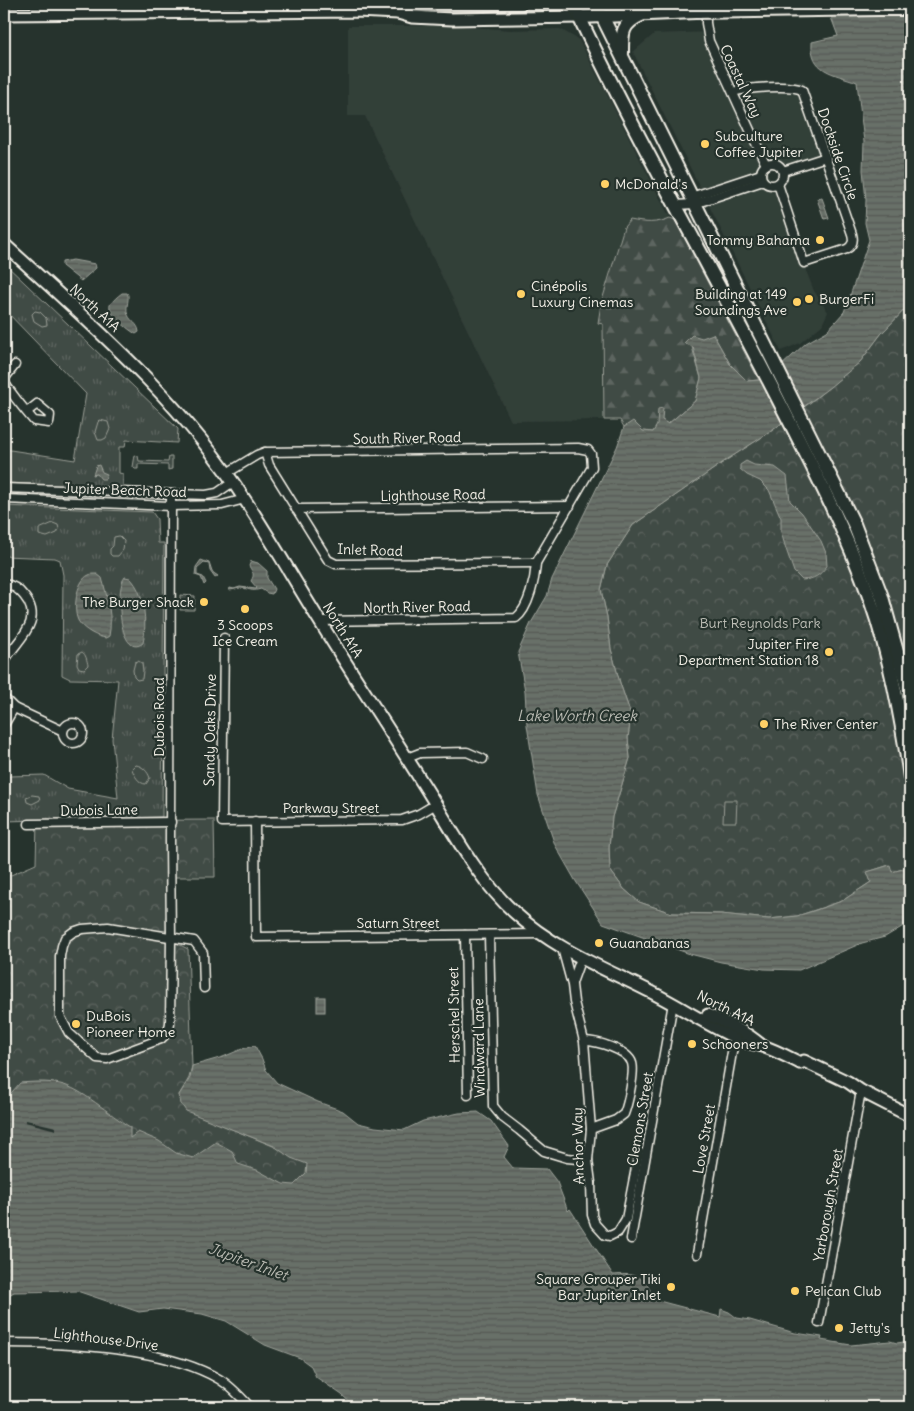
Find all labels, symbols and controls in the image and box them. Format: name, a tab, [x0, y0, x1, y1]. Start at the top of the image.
street label: Coastal Way	[716, 42, 766, 120]
street label: Dockside Circle	[814, 106, 862, 202]
place label: Subculture Coffee Jupiter	[715, 127, 804, 161]
marker: Subculture Coffee Jupiter	[699, 138, 711, 150]
place label: McDonald's	[615, 175, 688, 193]
marker: McDonald's	[599, 178, 611, 190]
place label: Tommy Bahama	[706, 231, 810, 249]
marker: Tommy Bahama	[814, 234, 826, 246]
place label: Cinépolis Luxury Cinemas	[531, 277, 633, 311]
street label: North A1A	[66, 280, 124, 336]
place label: Building at 149 Soundings Ave	[695, 285, 787, 319]
marker: Cinépolis Luxury Cinemas	[515, 288, 527, 300]
place label: BurgerFi	[819, 290, 874, 308]
marker: BurgerFi	[803, 293, 815, 305]
marker: Building at 149 Soundings Ave	[791, 296, 803, 308]
street label: South River Road	[353, 428, 461, 448]
street label: Jupiter Beach Road	[63, 479, 187, 501]
street label: Lighthouse Road	[380, 485, 486, 505]
street label: Inlet Road	[337, 540, 403, 560]
place label: The Burger Shack	[82, 593, 194, 611]
marker: The Burger Shack	[198, 596, 210, 608]
street label: North River Road	[363, 597, 471, 617]
street label: North A1A	[319, 599, 367, 661]
marker: 3 Scoops Ice Cream	[239, 603, 251, 615]
park label: Burt Reynolds Park	[699, 614, 821, 632]
place label: 3 Scoops Ice Cream	[212, 616, 278, 650]
place label: Jupiter Fire Department Station 18	[678, 635, 819, 669]
marker: Jupiter Fire Department Station 18	[823, 646, 835, 658]
street label: Sandy Oaks Drive	[200, 674, 220, 786]
street label: Dubois Road	[150, 677, 168, 757]
water label: Lake Worth Creek	[517, 706, 638, 725]
place label: The River Center	[774, 715, 878, 733]
marker: The River Center	[758, 718, 770, 730]
street label: Parkway Street	[283, 799, 380, 817]
street label: Dubois Lane	[60, 800, 138, 820]
street label: Saturn Street	[356, 914, 440, 932]
place label: Guanabanas	[609, 934, 690, 952]
marker: Guanabanas	[593, 937, 605, 949]
street label: Herschel Street	[444, 966, 464, 1063]
street label: North A1A	[694, 986, 758, 1030]
street label: Windward Lane	[469, 998, 489, 1098]
place label: DuBois Pioneer Home	[86, 1007, 175, 1041]
marker: DuBois Pioneer Home	[70, 1018, 82, 1030]
place label: Schooners	[702, 1035, 768, 1053]
marker: Schooners	[686, 1038, 698, 1050]
street label: Clemons Street	[623, 1070, 657, 1167]
street label: Love Street	[689, 1103, 719, 1175]
street label: Anchor Way	[568, 1107, 588, 1185]
street label: Yarborough Street	[809, 1147, 847, 1263]
water label: Jupiter Inlet	[206, 1238, 292, 1285]
place label: Square Grouper Tiki Bar Jupiter Inlet	[536, 1270, 661, 1304]
marker: Square Grouper Tiki Bar Jupiter Inlet	[665, 1281, 677, 1293]
place label: Pelican Club	[805, 1282, 882, 1300]
marker: Pelican Club	[789, 1285, 801, 1297]
place label: Jetty's	[849, 1319, 890, 1337]
marker: Jetty's	[833, 1322, 845, 1334]
street label: Lighthouse Drive	[52, 1324, 160, 1354]

